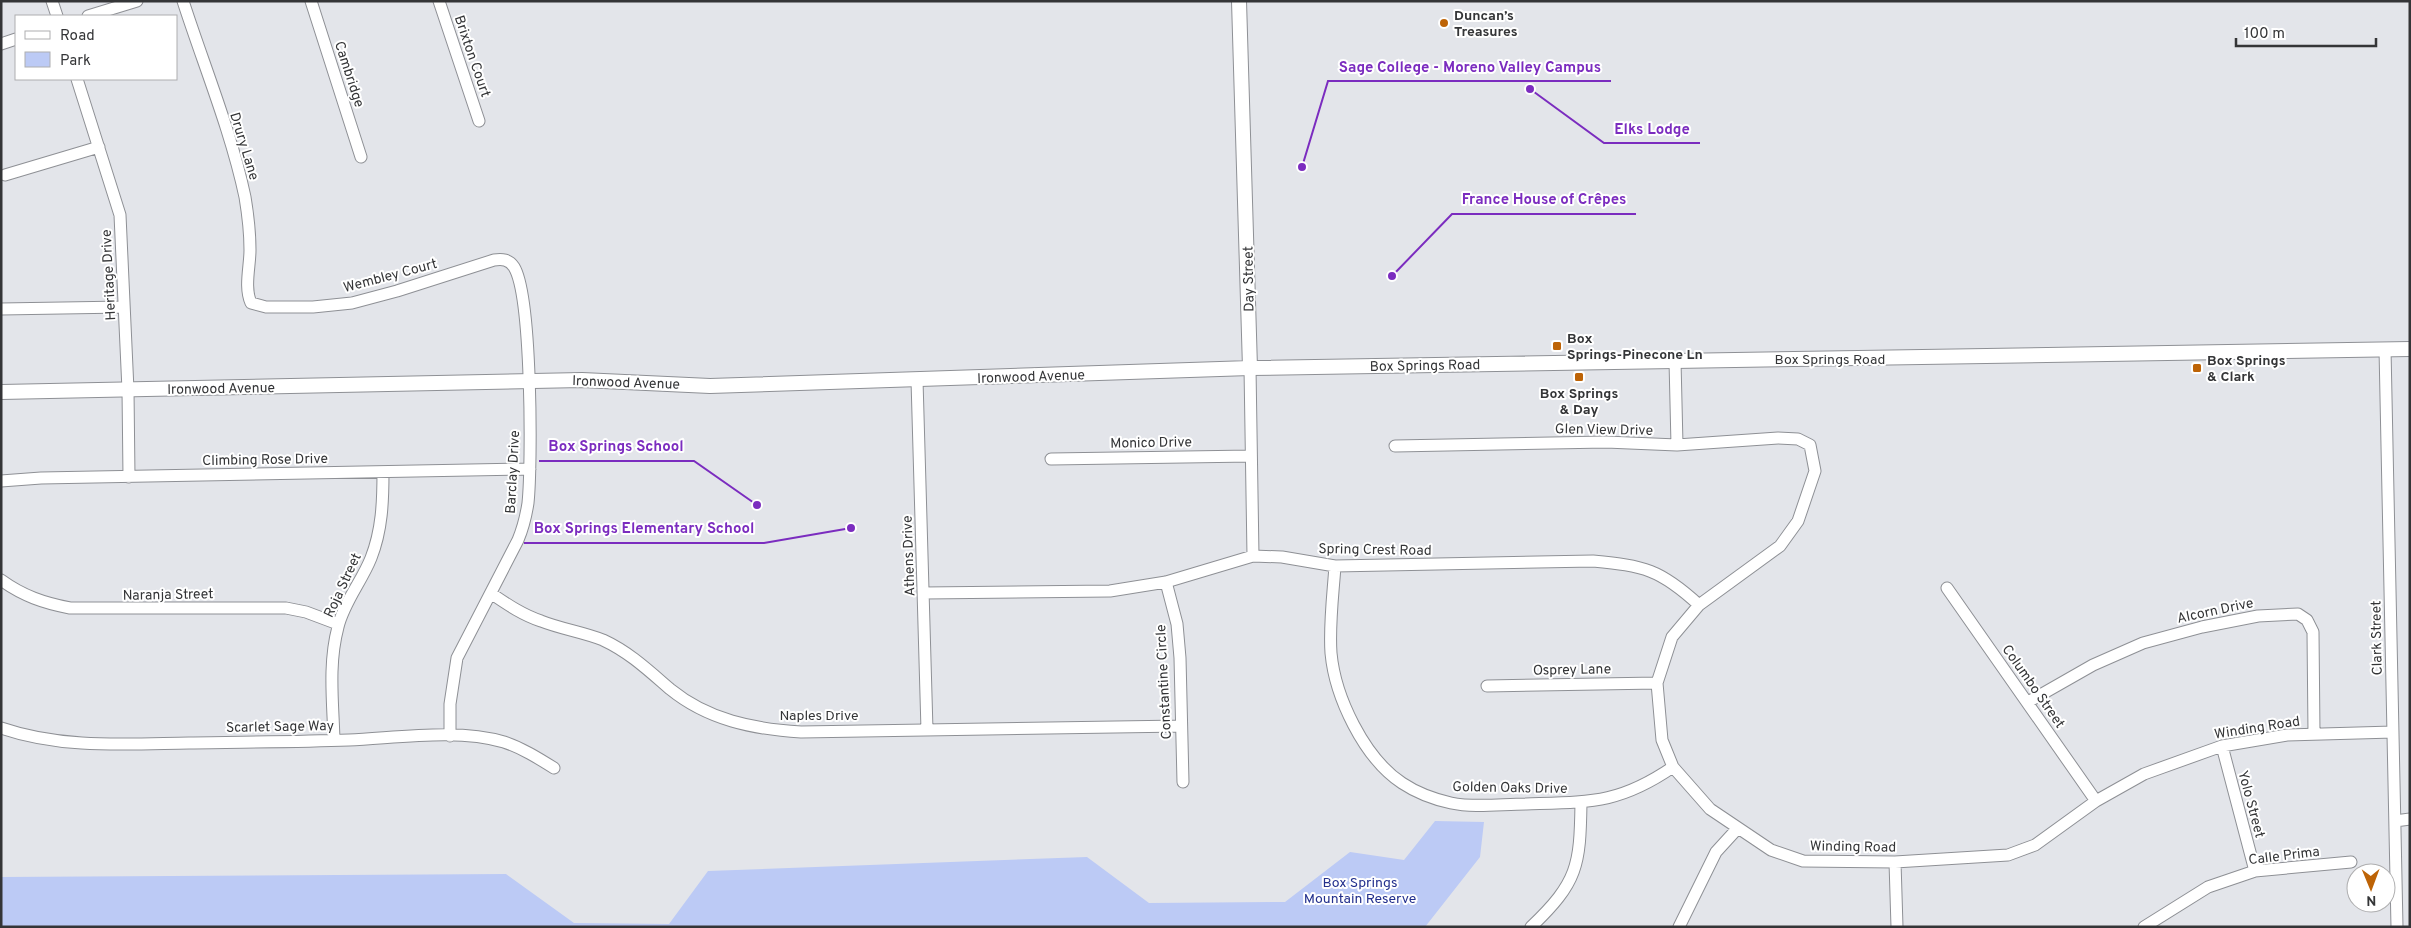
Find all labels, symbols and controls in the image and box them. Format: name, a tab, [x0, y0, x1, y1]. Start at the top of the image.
place label: Duncan’s Treasures	[1454, 8, 1518, 41]
street label: Brixton Court	[450, 13, 493, 100]
legend	[15, 15, 178, 80]
scale bar	[2236, 15, 2376, 47]
marker: Duncan’s Treasures	[1438, 17, 1450, 29]
text: 100 m	[2244, 25, 2285, 44]
text: Road	[60, 27, 95, 46]
street label: Cambridge	[330, 39, 367, 110]
callout: Sage College - Moreno Valley Campus	[1328, 51, 1611, 81]
text: Park	[60, 52, 91, 71]
text: Sage College - Moreno Valley Campus	[1339, 59, 1601, 78]
street label: Drury Lane	[225, 110, 262, 182]
callout: Elks Lodge	[1604, 113, 1700, 143]
text: Elks Lodge	[1614, 121, 1690, 140]
callout: France House of Crêpes	[1452, 184, 1636, 214]
text: France House of Crêpes	[1462, 191, 1626, 210]
street label: Heritage Drive	[99, 229, 120, 321]
street label: Day Street	[1240, 246, 1259, 312]
street label: Wembley Court	[342, 256, 439, 297]
place label: Box Springs-Pinecone Ln	[1567, 331, 1703, 364]
marker: Box Springs-Pinecone Ln	[1551, 340, 1563, 352]
street label: Box Springs Road	[1775, 352, 1885, 369]
place label: Box Springs & Clark	[2207, 353, 2286, 386]
street label: Box Springs Road	[1370, 357, 1481, 376]
marker: Box Springs & Clark	[2191, 362, 2203, 374]
street label: Ironwood Avenue	[977, 367, 1085, 388]
marker: Box Springs & Day	[1573, 371, 1585, 383]
street label: Ironwood Avenue	[572, 373, 680, 394]
street label: Ironwood Avenue	[167, 380, 275, 399]
place label: Box Springs & Day	[1540, 386, 1618, 419]
street label: Glen View Drive	[1555, 421, 1653, 440]
street label: Barclay Drive	[503, 430, 524, 514]
callout: Box Springs School	[539, 431, 694, 461]
street label: Monico Drive	[1110, 434, 1192, 453]
text: Box Springs School	[548, 438, 684, 457]
street label: Climbing Rose Drive	[202, 451, 328, 470]
callout: Box Springs Elementary School	[524, 513, 764, 543]
street label: Athens Drive	[900, 515, 919, 597]
text: Box Springs Elementary School	[534, 520, 754, 539]
street label: Spring Crest Road	[1318, 541, 1432, 560]
street label: Roja Street	[321, 551, 366, 621]
street label: Naranja Street	[122, 586, 214, 605]
street label: Alcorn Drive	[2176, 595, 2255, 628]
street label: Clark Street	[2368, 600, 2387, 676]
street label: Constantine Circle	[1153, 624, 1176, 740]
street label: Columbo Street	[1998, 642, 2068, 732]
street label: Osprey Lane	[1533, 661, 1611, 680]
street label: Naples Drive	[779, 708, 859, 725]
street label: Winding Road	[2213, 713, 2301, 744]
street label: Scarlet Sage Way	[226, 718, 334, 737]
street label: Yolo Street	[2233, 769, 2268, 840]
street label: Golden Oaks Drive	[1452, 779, 1568, 798]
street label: Winding Road	[1810, 838, 1896, 857]
street label: Calle Prima	[2248, 844, 2321, 869]
north arrow	[2346, 863, 2396, 913]
park label: Box Springs Mountain Reserve	[1304, 875, 1416, 908]
text: N	[2366, 891, 2376, 908]

